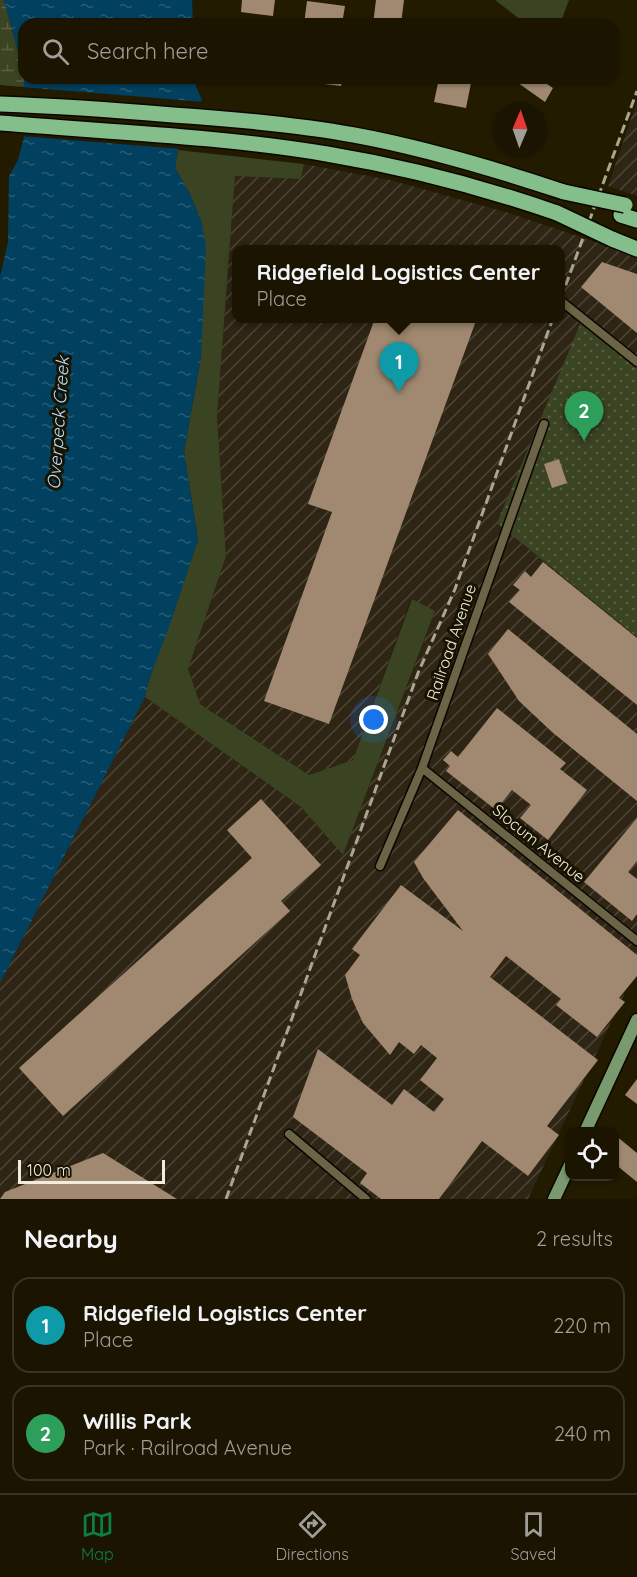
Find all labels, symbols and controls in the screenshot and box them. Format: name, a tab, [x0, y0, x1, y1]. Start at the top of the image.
search box	[18, 18, 619, 84]
icon: search	[39, 35, 72, 68]
text: Search here	[87, 37, 208, 65]
north arrow	[493, 102, 547, 156]
popup	[232, 245, 565, 323]
text: Ridgefield Logistics Center	[257, 258, 540, 286]
text: Place	[257, 286, 307, 311]
pin: 1	[380, 342, 418, 392]
water label: Overpeck Creek	[42, 354, 74, 490]
pin: 2	[564, 392, 604, 441]
street label: Railroad Avenue	[422, 581, 480, 703]
your location	[359, 705, 388, 734]
street label: Slocum Avenue	[489, 800, 589, 886]
map controls	[565, 1127, 619, 1181]
button: locate	[565, 1127, 619, 1181]
scale bar	[18, 1157, 165, 1184]
text: 100 m	[27, 1160, 71, 1180]
text: Nearby	[24, 1222, 118, 1255]
text: 2 results	[536, 1226, 613, 1251]
text: Ridgefield Logistics Center	[83, 1299, 367, 1327]
text: 1	[42, 1313, 49, 1338]
text: 220 m	[553, 1313, 611, 1338]
text: Place	[83, 1327, 133, 1352]
text: Willis Park	[83, 1407, 192, 1435]
text: 2	[40, 1421, 51, 1446]
text: 240 m	[554, 1421, 611, 1446]
text: Park · Railroad Avenue	[83, 1435, 292, 1460]
tab: Map	[81, 1508, 114, 1564]
tab: Directions	[276, 1508, 349, 1564]
tab: Saved	[511, 1508, 556, 1564]

